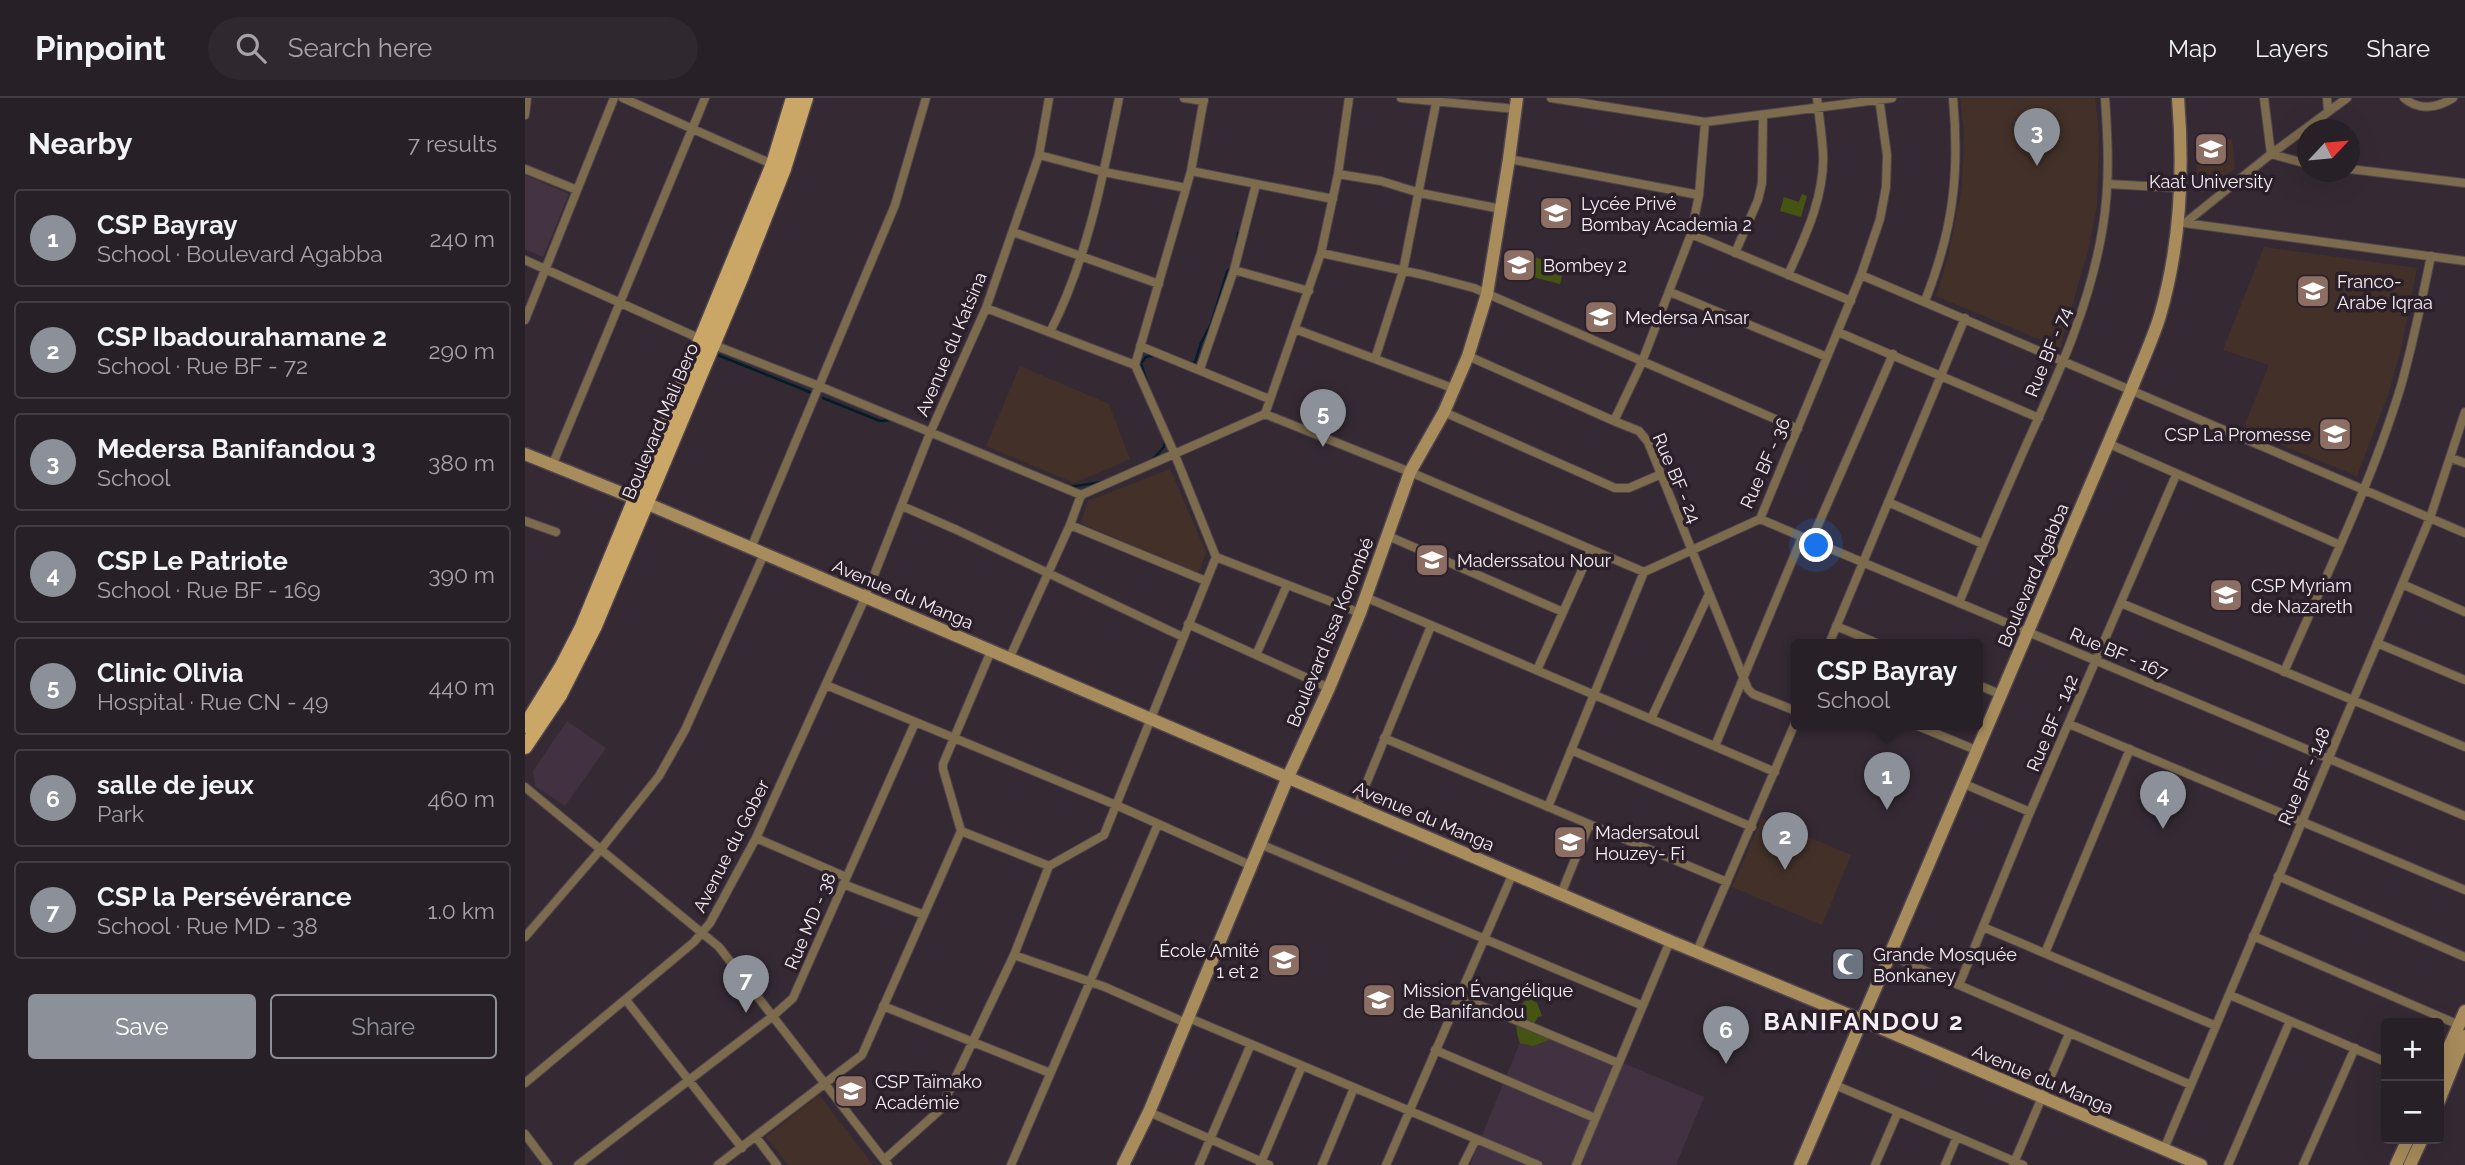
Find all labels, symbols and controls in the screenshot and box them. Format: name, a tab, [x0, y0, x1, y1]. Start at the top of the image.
search box	[208, 17, 698, 80]
text: Pinpoint	[35, 29, 166, 68]
icon: search	[232, 29, 270, 67]
text: Search here	[288, 33, 432, 63]
text: Map	[2168, 34, 2217, 63]
text: Layers	[2255, 34, 2328, 63]
text: Share	[2366, 34, 2430, 63]
pin: 3	[2014, 108, 2060, 166]
north arrow	[2297, 119, 2360, 182]
text: Nearby	[28, 126, 132, 161]
text: 7 results	[408, 130, 497, 157]
school or university icon: Kaat University	[2192, 130, 2230, 168]
place label: Kaat University	[2149, 171, 2273, 192]
place label: Lycée Privé Bombay Academia 2	[1581, 193, 1752, 235]
school or university icon: Lycée Privé Bombay Academia 2	[1537, 194, 1575, 232]
text: CSP Bayray	[97, 210, 238, 240]
text: 1	[47, 225, 59, 252]
text: 240 m	[429, 225, 495, 252]
text: School · Boulevard Agabba	[97, 240, 383, 267]
school or university icon: Bombey 2	[1500, 246, 1538, 284]
place label: Bombey 2	[1543, 255, 1627, 276]
street label: Avenue du Katsina	[911, 269, 991, 419]
place label: Franco- Arabe Iqraa	[2337, 271, 2433, 313]
school or university icon: Franco- Arabe Iqraa	[2294, 272, 2332, 310]
school or university icon: Medersa Ansar	[1582, 298, 1620, 336]
street label: Rue BF - 74	[2020, 304, 2076, 400]
place label: Medersa Ansar	[1625, 307, 1750, 328]
text: CSP Ibadourahamane 2	[97, 322, 387, 352]
text: 2	[47, 337, 59, 364]
text: 290 m	[428, 337, 495, 364]
street label: Boulevard Mali Bero	[618, 339, 703, 502]
text: School · Rue BF - 72	[97, 352, 308, 379]
pin: 5	[1300, 389, 1346, 447]
street label: Rue BF - 36	[1736, 414, 1794, 512]
school or university icon: CSP La Promesse	[2316, 415, 2354, 453]
place label: CSP La Promesse	[2165, 424, 2311, 445]
street label: Rue BF - 24	[1649, 430, 1705, 526]
text: Medersa Banifandou 3	[97, 434, 376, 464]
text: 3	[47, 449, 59, 476]
text: 380 m	[428, 449, 495, 476]
text: School	[97, 464, 171, 491]
street label: Boulevard Agabba	[1993, 500, 2073, 650]
your location	[1799, 528, 1833, 562]
street label: Boulevard Issa Korombé	[1282, 534, 1378, 730]
school or university icon: Maderssatou Nour	[1413, 541, 1451, 579]
text: CSP Le Patriote	[97, 546, 288, 576]
place label: Maderssatou Nour	[1457, 550, 1612, 571]
street label: Avenue du Manga	[829, 555, 977, 633]
text: 4	[46, 561, 60, 588]
text: 390 m	[428, 561, 495, 588]
place label: CSP Myriam de Nazareth	[2251, 575, 2353, 617]
text: School · Rue BF - 169	[97, 576, 321, 603]
school or university icon: CSP Myriam de Nazareth	[2207, 576, 2245, 614]
street label: Rue BF - 167	[2067, 623, 2172, 683]
popup	[1791, 639, 1983, 730]
text: CSP Bayray	[1817, 656, 1957, 686]
text: Clinic Olivia	[97, 658, 243, 688]
street label: Rue BF - 142	[2022, 671, 2082, 775]
text: 5	[47, 673, 59, 700]
text: 440 m	[429, 673, 495, 700]
text: School	[1817, 686, 1890, 713]
text: Hospital · Rue CN - 49	[97, 688, 329, 715]
street label: Rue BF - 148	[2274, 724, 2334, 828]
pin: 1	[1864, 752, 1910, 810]
text: salle de jeux	[97, 770, 254, 800]
pin: 4	[2140, 771, 2186, 829]
street label: Avenue du Gober	[689, 776, 774, 916]
street label: Avenue du Manga	[1350, 777, 1498, 855]
text: 6	[46, 785, 60, 812]
text: 460 m	[427, 785, 495, 812]
text: Park	[97, 800, 144, 827]
pin: 2	[1762, 812, 1808, 870]
place label: Madersatoul Houzey- Fi	[1595, 822, 1699, 864]
school or university icon: Madersatoul Houzey- Fi	[1551, 823, 1589, 861]
street label: Rue MD - 38	[780, 869, 840, 973]
text: CSP la Persévérance	[97, 882, 352, 912]
text: 7	[47, 897, 59, 924]
text: 1.0 km	[428, 897, 495, 924]
text: School · Rue MD - 38	[97, 912, 318, 939]
place label: École Amité 1 et 2	[1159, 939, 1259, 982]
school or university icon: École Amité 1 et 2	[1265, 941, 1303, 979]
place label: Grande Mosquée Bonkaney	[1873, 944, 2017, 986]
mosque icon: Grande Mosquée Bonkaney	[1829, 945, 1867, 983]
pin: 7	[723, 955, 769, 1013]
place label: Mission Évangélique de Banifandou	[1403, 979, 1573, 1022]
school or university icon: Mission Évangélique de Banifandou	[1360, 981, 1398, 1019]
button: Save	[28, 994, 256, 1059]
button: Share	[270, 994, 497, 1059]
pin: 6	[1703, 1006, 1749, 1064]
district label: BANIFANDOU 2	[1764, 1007, 1964, 1036]
map controls	[2381, 1018, 2444, 1144]
button: +	[2381, 1018, 2444, 1081]
street label: Avenue du Manga	[1969, 1040, 2117, 1118]
place label: CSP Taïmako Académie	[875, 1071, 982, 1113]
school or university icon: CSP Taïmako Académie	[832, 1072, 870, 1110]
button: −	[2381, 1081, 2444, 1144]

